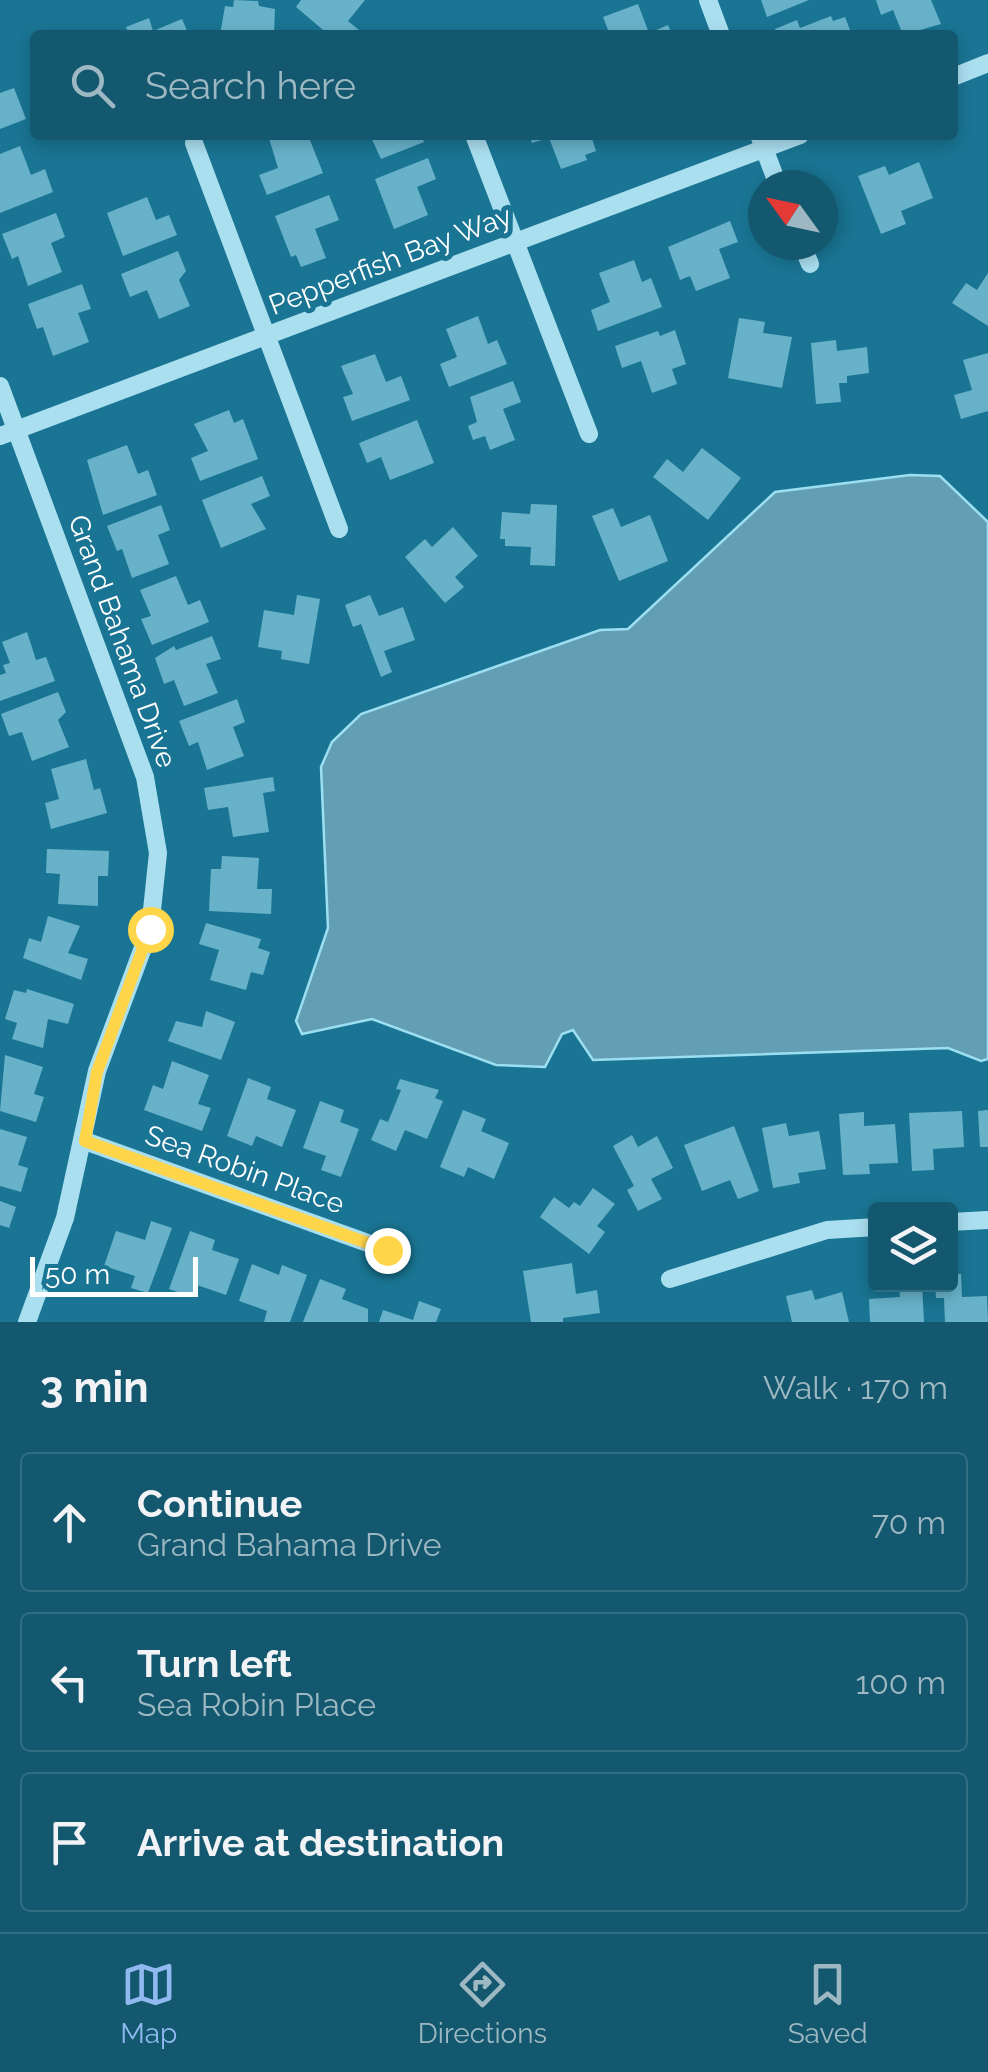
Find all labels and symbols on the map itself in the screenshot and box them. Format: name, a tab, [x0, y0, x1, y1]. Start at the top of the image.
north arrow	[748, 170, 838, 260]
street label: Pepperfish Bay Way	[264, 199, 516, 322]
street label: Grand Bahama Drive	[61, 510, 184, 772]
route start	[128, 907, 174, 953]
street label: Sea Robin Place	[141, 1118, 349, 1221]
route end	[365, 1228, 411, 1274]
scale bar	[30, 1252, 198, 1296]

